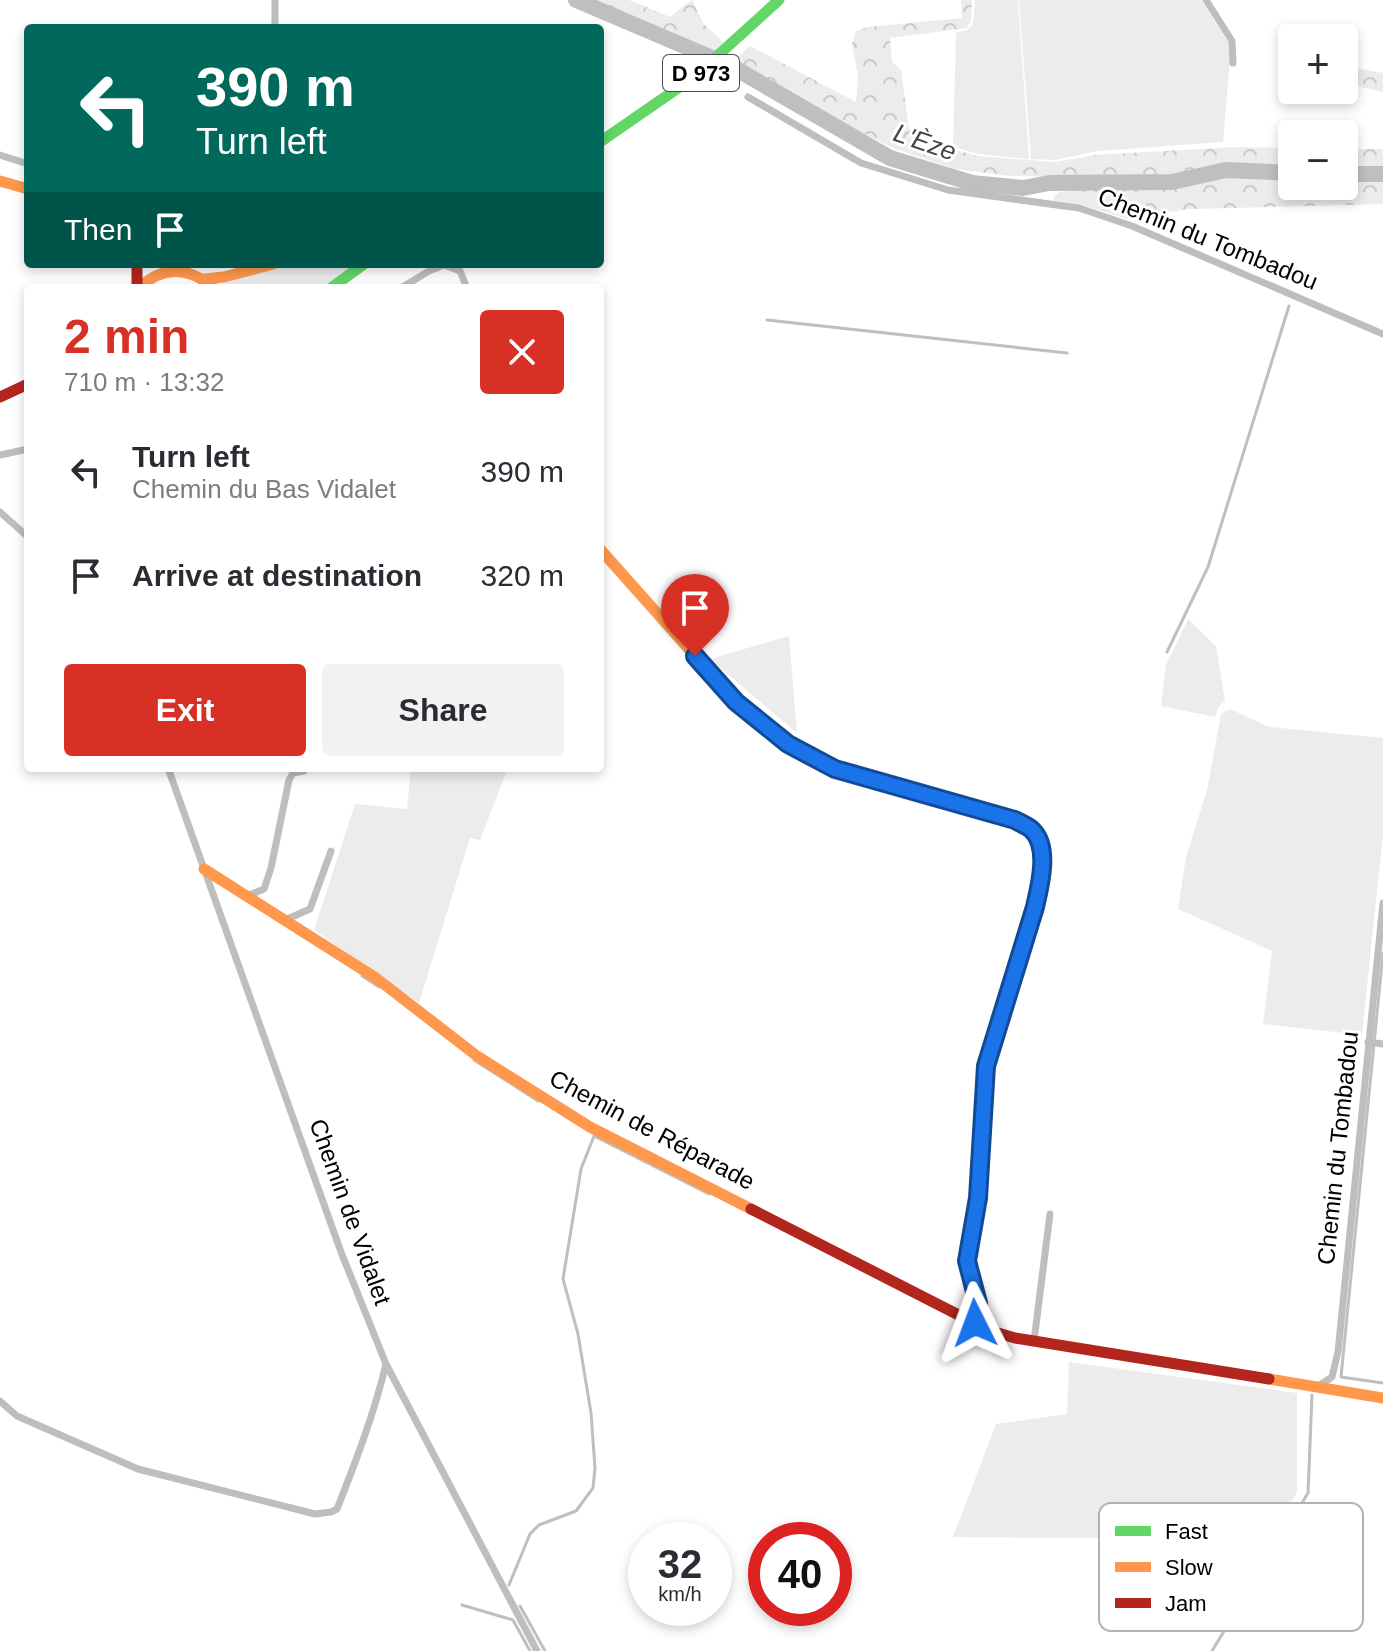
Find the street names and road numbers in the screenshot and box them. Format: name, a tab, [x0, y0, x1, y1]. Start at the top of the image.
road number: D 973	[663, 55, 739, 91]
street label: Chemin du Tombadou	[1094, 182, 1322, 295]
street label: Chemin du Tombadou	[1312, 1030, 1363, 1266]
street label: Chemin de Réparade	[545, 1064, 759, 1195]
street label: Chemin de Vidalet	[304, 1115, 397, 1309]

